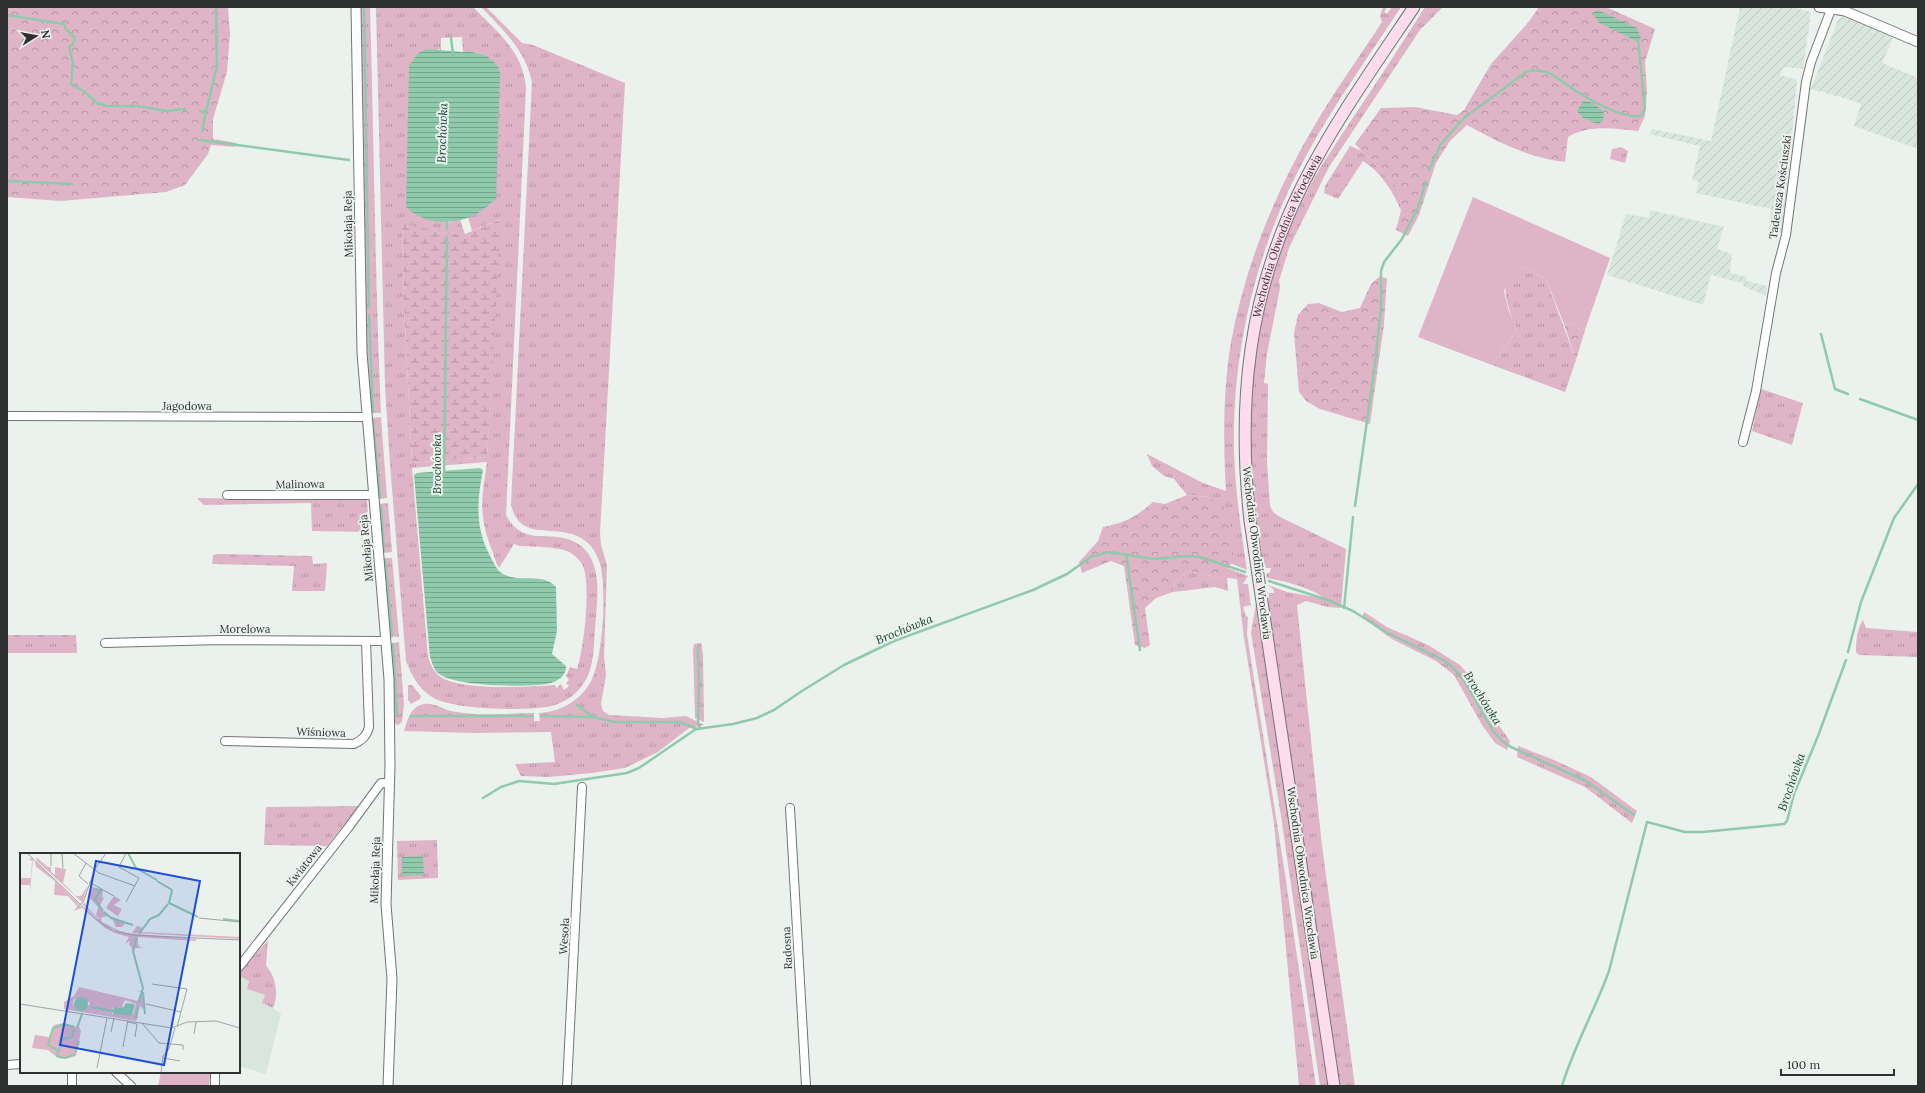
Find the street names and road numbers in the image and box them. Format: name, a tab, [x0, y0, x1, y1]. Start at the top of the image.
street label: Tadeusza Kościuszki	[1766, 134, 1794, 240]
street label: Wschodnia Obwodnica Wrocławia	[1250, 151, 1325, 319]
street label: Mikołaja Reja	[340, 190, 356, 258]
street label: Jagodowa	[161, 399, 212, 413]
street label: Wschodnia Obwodnica Wrocławia	[1239, 466, 1275, 641]
street label: Malinowa	[275, 477, 325, 491]
street label: Mikołaja Reja	[356, 514, 376, 582]
street label: Morelowa	[220, 622, 271, 636]
street label: Wiśniowa	[296, 724, 346, 740]
street label: Wschodnia Obwodnica Wrocławia	[1284, 786, 1322, 961]
street label: Mikołaja Reja	[367, 836, 383, 904]
street label: Kwiatowa	[283, 841, 325, 889]
street label: Wesoła	[556, 917, 572, 955]
street label: Radosna	[779, 926, 795, 970]

